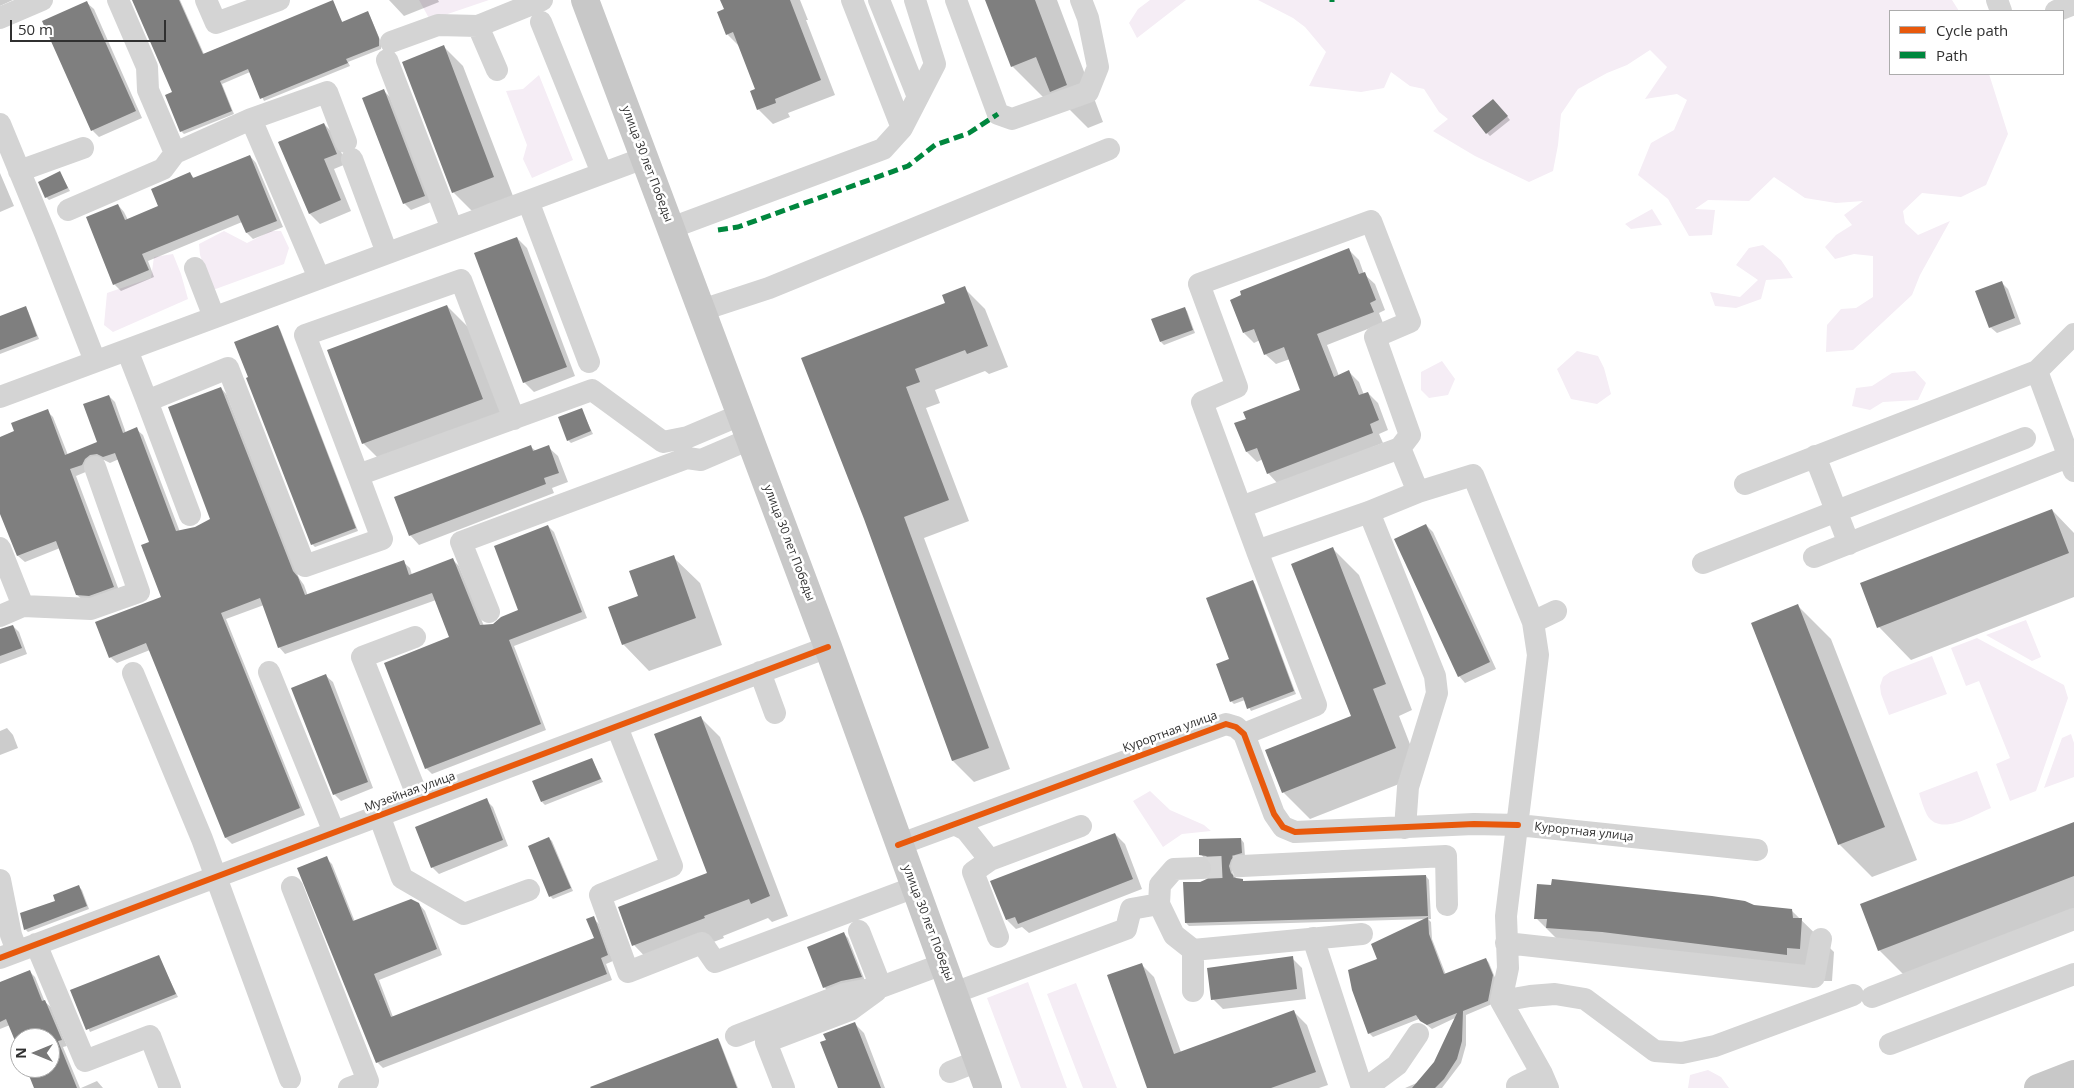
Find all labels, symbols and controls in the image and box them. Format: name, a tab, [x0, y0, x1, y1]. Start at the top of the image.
scale bar	[12, 10, 169, 42]
legend	[1889, 10, 2064, 75]
text: 50 m	[18, 19, 53, 39]
text: Cycle path	[1936, 20, 2008, 40]
text: Path	[1936, 45, 1968, 65]
street label: улица 30 лет Победы	[618, 104, 676, 224]
street label: улица 30 лет Победы	[760, 483, 818, 603]
street label: Курортная улица	[1121, 708, 1219, 756]
street label: Музейная улица	[363, 769, 457, 815]
street label: Курортная улица	[1534, 820, 1634, 844]
street label: улица 30 лет Победы	[899, 863, 957, 983]
north arrow	[10, 1028, 60, 1078]
text: N	[11, 1047, 30, 1059]

